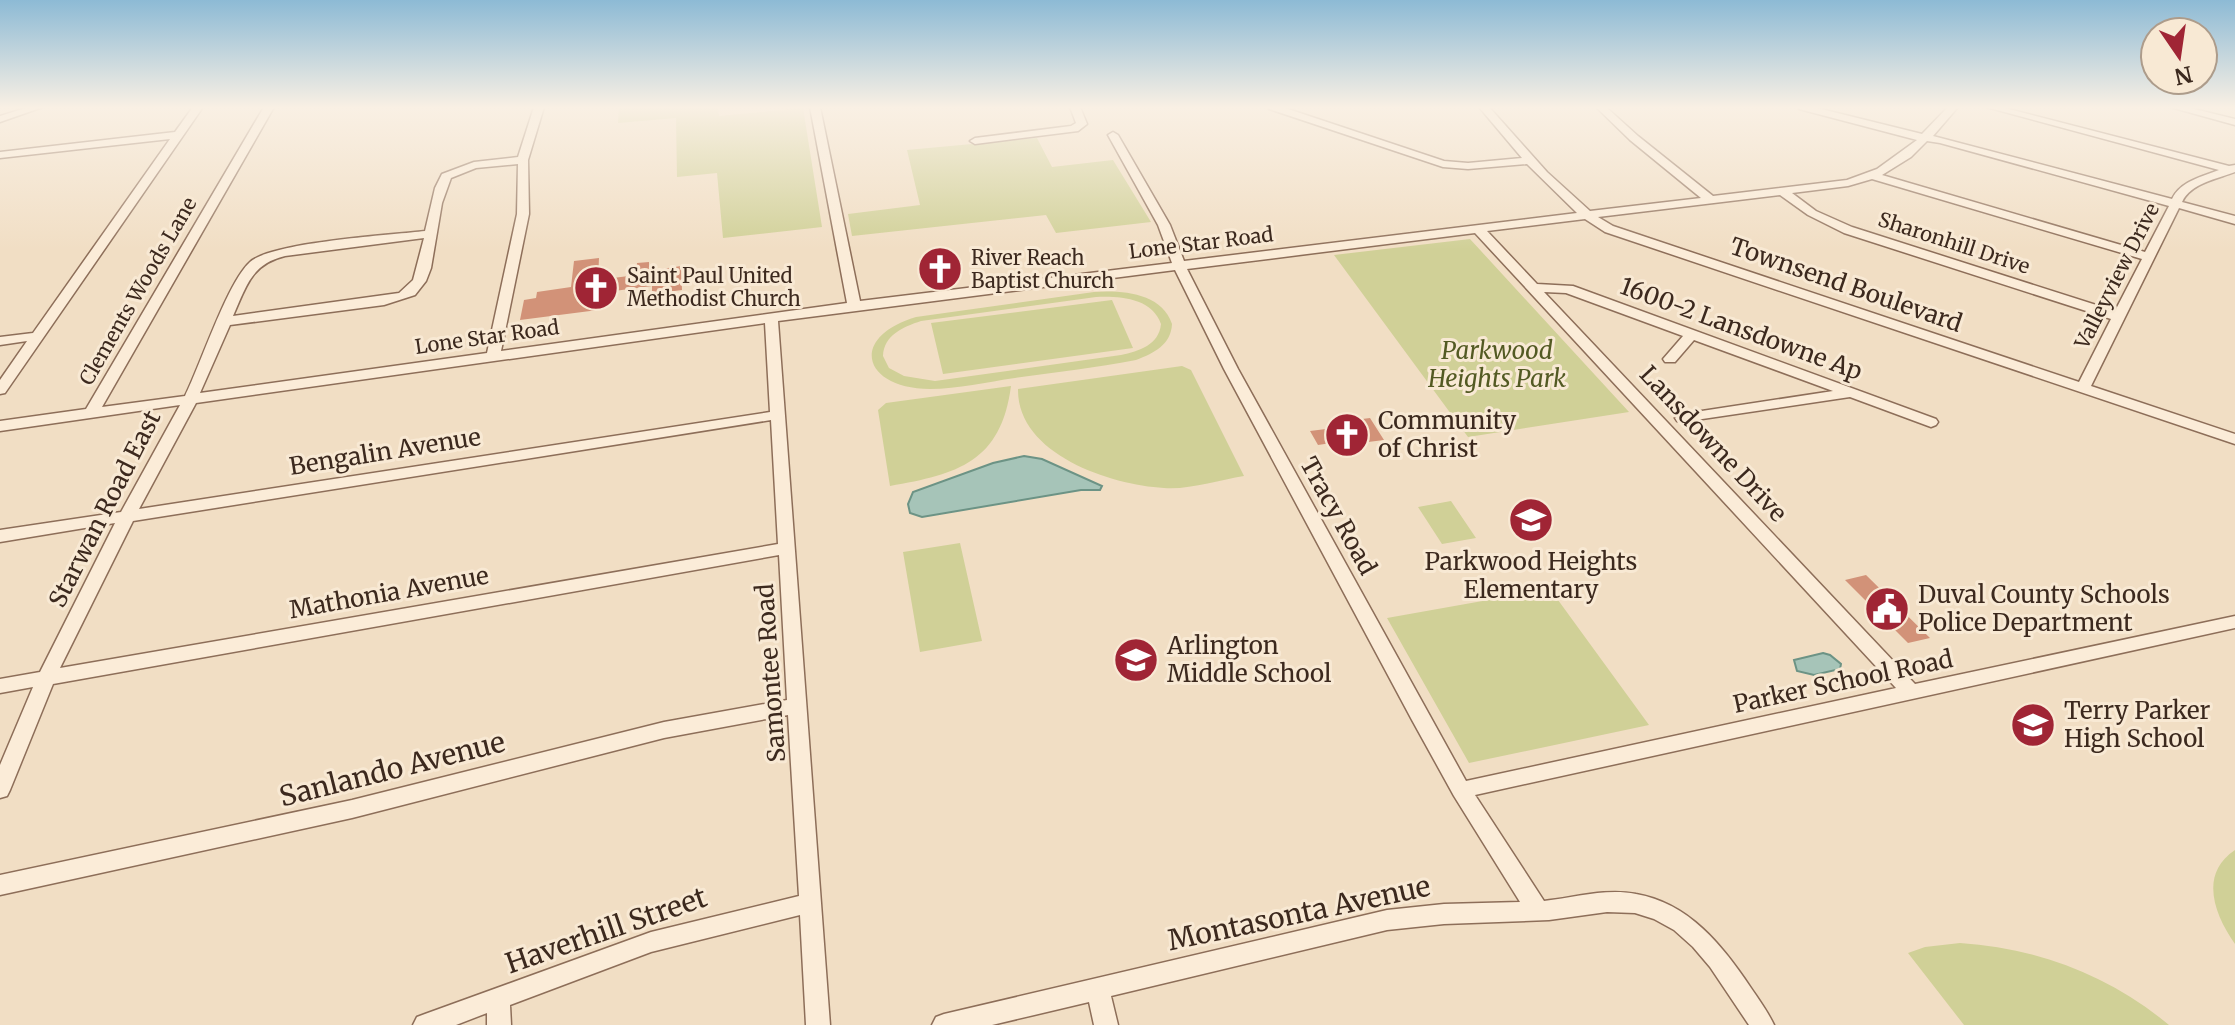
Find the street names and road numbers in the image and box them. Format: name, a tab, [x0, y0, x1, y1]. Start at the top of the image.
street label: Clements Woods Lane	[74, 192, 202, 389]
street label: Valleyview Drive	[2069, 199, 2164, 354]
street label: Sharonhill Drive	[1875, 206, 2033, 279]
street label: Lone Star Road	[1127, 221, 1275, 264]
street label: Townsend Boulevard	[1726, 230, 1966, 339]
street label: 1600-2 Lansdowne Ap	[1616, 270, 1866, 387]
street label: Lone Star Road	[413, 314, 561, 359]
street label: Lansdowne Drive	[1633, 359, 1794, 528]
street label: Starwan Road East	[42, 405, 168, 612]
street label: Bengalin Avenue	[287, 421, 483, 482]
street label: Tracy Road	[1293, 451, 1384, 580]
street label: Mathonia Avenue	[287, 560, 491, 625]
street label: Samontee Road	[749, 583, 792, 763]
street label: Parker School Road	[1730, 643, 1956, 720]
street label: Sanlando Avenue	[276, 724, 508, 814]
street label: Montasonta Avenue	[1164, 868, 1434, 958]
street label: Haverhill Street	[501, 879, 712, 981]

